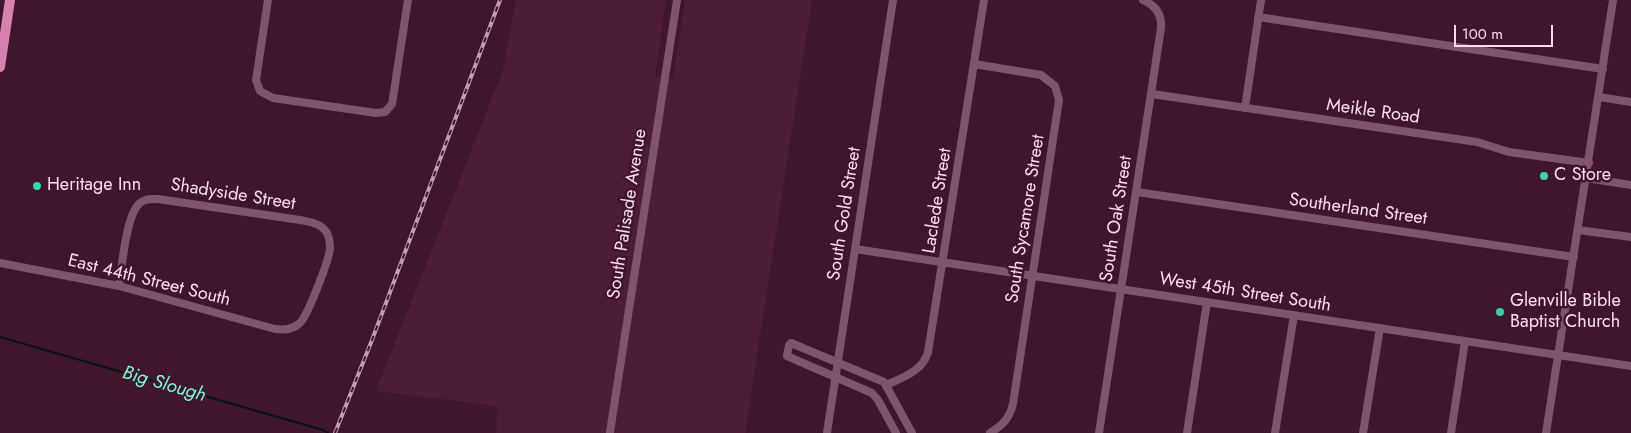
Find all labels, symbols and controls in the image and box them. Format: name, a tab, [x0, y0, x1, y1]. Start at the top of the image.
scale bar	[1456, 15, 1555, 47]
text: 100 m	[1462, 23, 1503, 45]
street label: Meikle Road	[1325, 95, 1421, 129]
street label: South Palisade Avenue	[604, 127, 652, 301]
street label: South Sycamore Street	[1002, 133, 1050, 305]
street label: South Gold Street	[824, 146, 866, 282]
street label: Laclede Street	[919, 147, 957, 255]
street label: South Oak Street	[1096, 154, 1138, 284]
place label: C Store	[1554, 165, 1611, 187]
marker: C Store	[1538, 170, 1550, 182]
street label: Shadyside Street	[169, 174, 297, 216]
place label: Heritage Inn	[47, 175, 141, 197]
marker: Heritage Inn	[31, 180, 43, 192]
street label: Southerland Street	[1288, 190, 1428, 230]
street label: East 44th Street South	[65, 250, 233, 312]
street label: West 45th Street South	[1158, 269, 1332, 317]
place label: Glenville Bible Baptist Church	[1510, 291, 1621, 334]
marker: Glenville Bible Baptist Church	[1494, 306, 1506, 318]
water label: Big Slough	[120, 362, 208, 408]

